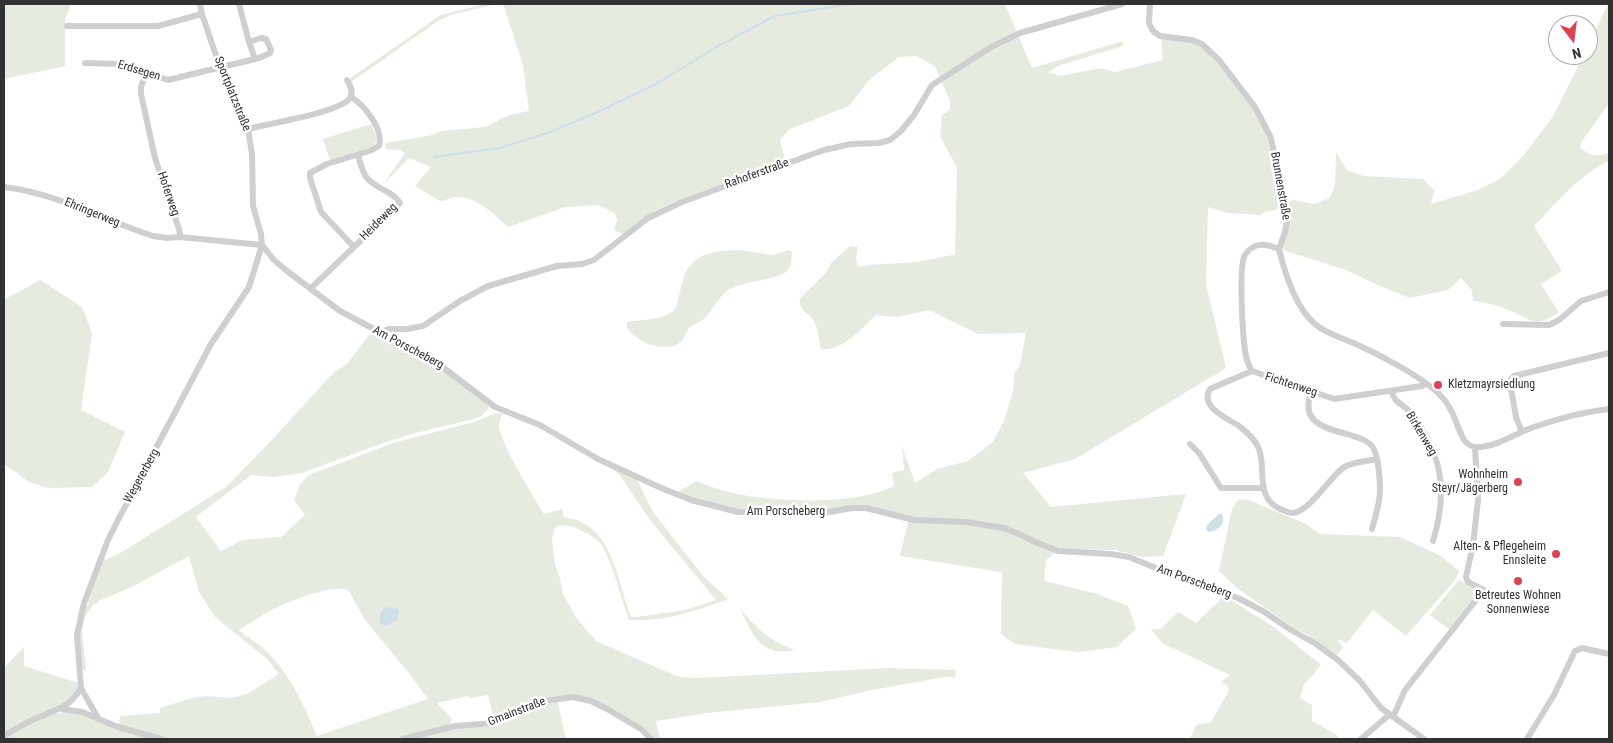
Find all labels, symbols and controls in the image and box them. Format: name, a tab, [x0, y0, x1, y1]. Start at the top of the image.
north arrow	[1548, 15, 1598, 65]
text: N	[1570, 45, 1583, 62]
street label: Sportplatzstraße	[211, 55, 253, 133]
street label: Erdsegen	[116, 58, 162, 84]
street label: Brunnenstraße	[1267, 151, 1293, 221]
street label: Rahoferstraße	[723, 156, 791, 192]
street label: Hoferweg	[154, 170, 182, 218]
street label: Ehringerweg	[62, 195, 122, 231]
street label: Heideweg	[357, 200, 401, 244]
street label: Am Porscheberg	[370, 323, 446, 373]
street label: Fichtenweg	[1263, 370, 1319, 400]
place label: Kletzmayrsiedlung	[1448, 378, 1535, 392]
marker: Kletzmayrsiedlung	[1432, 379, 1444, 391]
street label: Birkenweg	[1402, 409, 1440, 459]
street label: Wegererberg	[121, 446, 163, 506]
place label: Wohnheim Steyr/Jägerberg	[1432, 468, 1508, 496]
marker: Wohnheim Steyr/Jägerberg	[1512, 476, 1524, 488]
street label: Am Porscheberg	[747, 505, 825, 519]
place label: Alten- & Pflegeheim Ennsleite	[1453, 540, 1546, 568]
marker: Alten- & Pflegeheim Ennsleite	[1550, 548, 1562, 560]
street label: Am Porscheberg	[1155, 562, 1233, 602]
marker: Betreutes Wohnen Sonnenwiese	[1512, 575, 1524, 587]
place label: Betreutes Wohnen Sonnenwiese	[1475, 589, 1561, 617]
street label: Gmainstraße	[486, 694, 548, 730]

